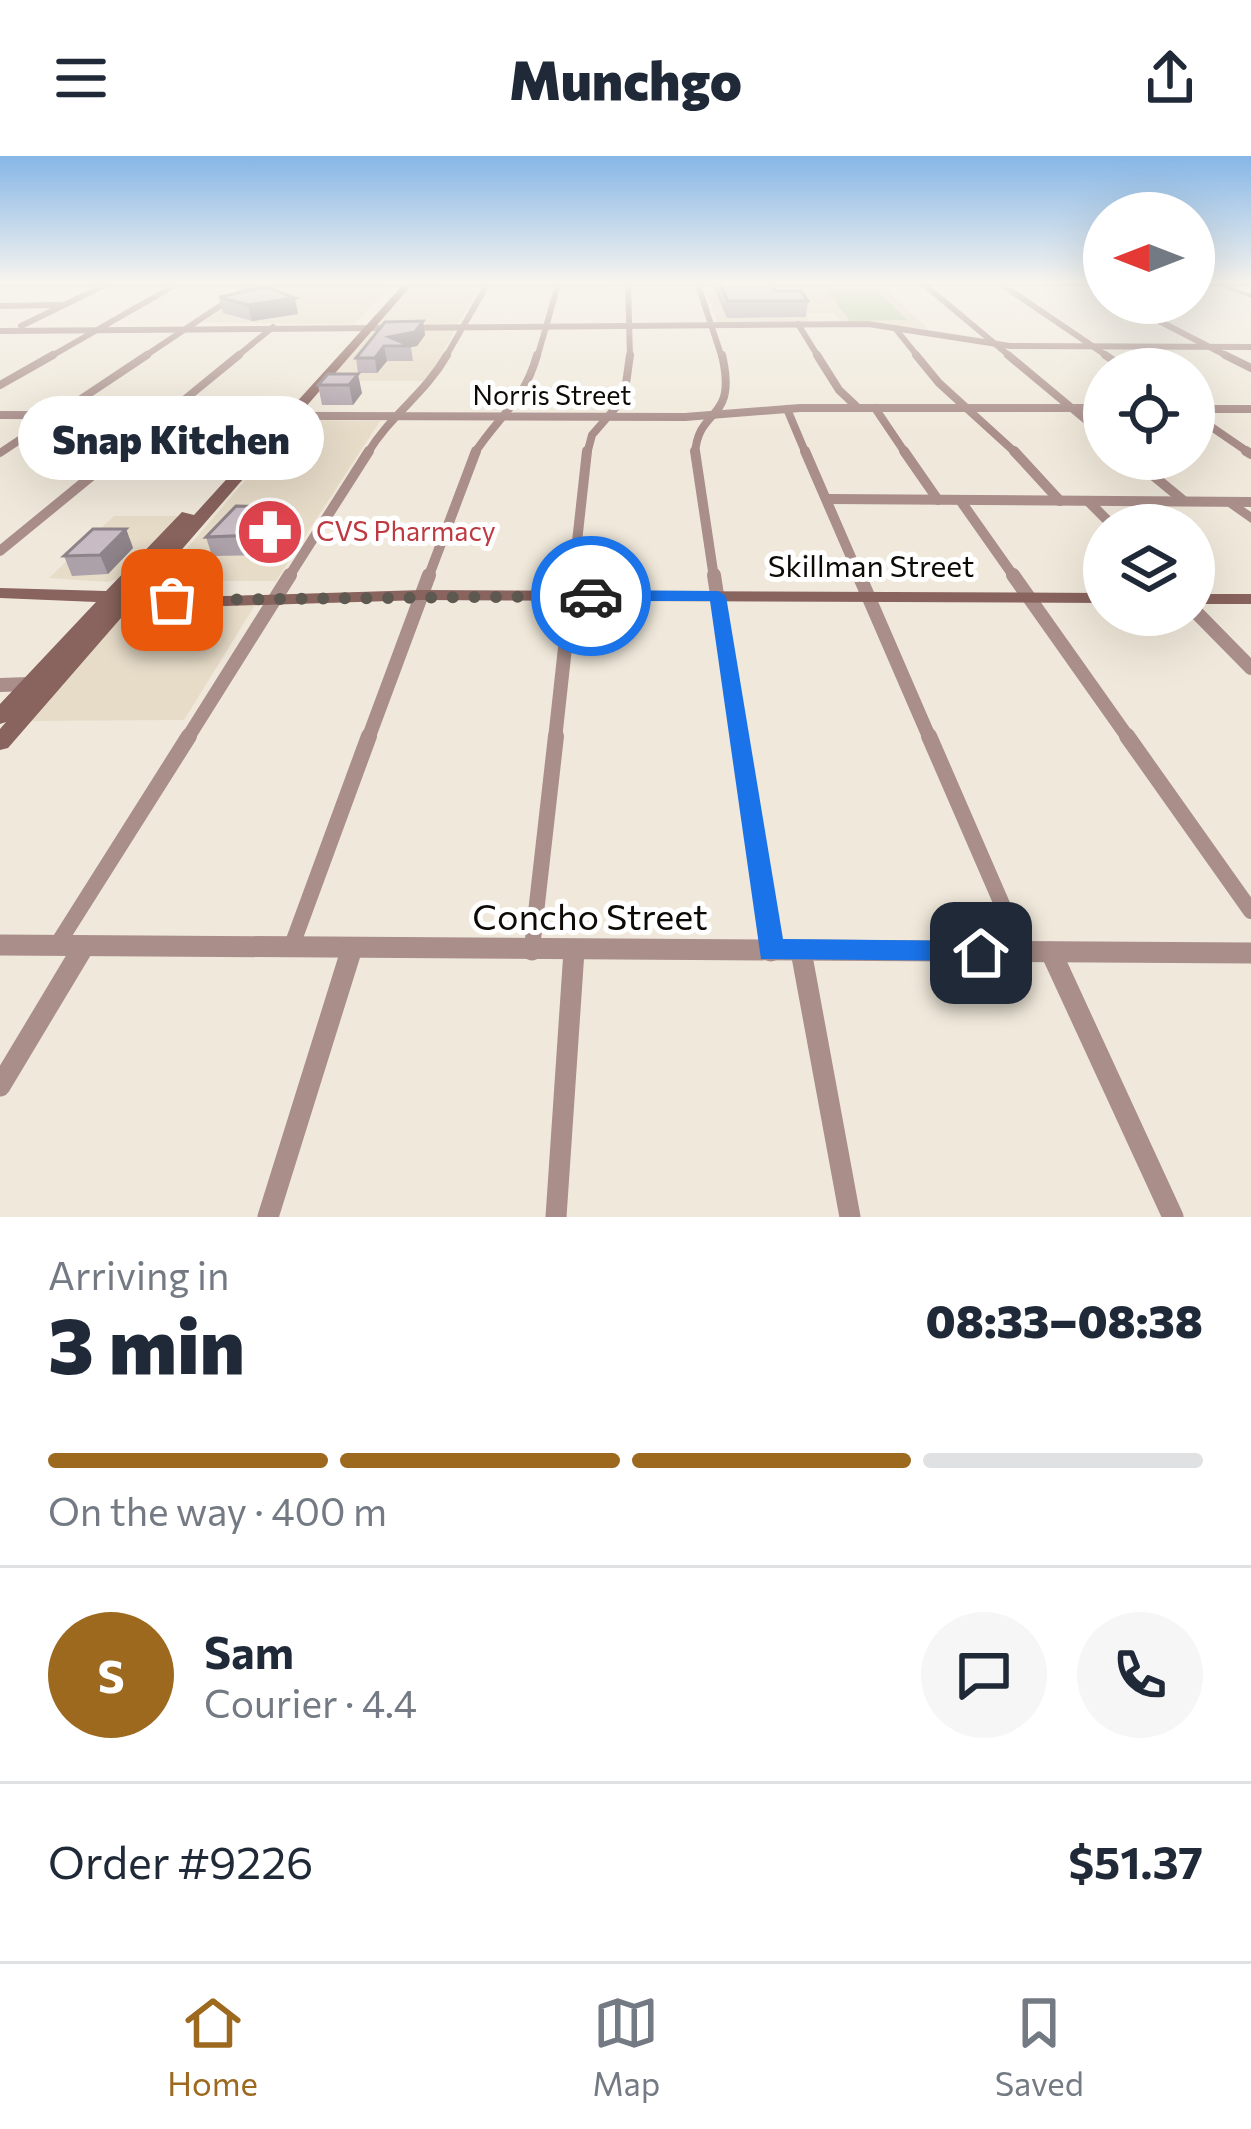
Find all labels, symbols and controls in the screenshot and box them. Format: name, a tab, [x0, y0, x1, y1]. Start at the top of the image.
icon: menu	[48, 45, 114, 111]
text: Munchgo	[509, 45, 742, 111]
icon: share	[1137, 45, 1203, 111]
north arrow	[1083, 192, 1215, 324]
map controls	[1083, 192, 1215, 636]
button: locate	[1083, 348, 1215, 480]
street label: Norris Street	[473, 378, 631, 411]
callout: Snap Kitchen	[19, 396, 325, 480]
text: Snap Kitchen	[52, 414, 290, 462]
pharmacy icon: CVS Pharmacy	[235, 497, 305, 567]
button: layers	[1083, 504, 1215, 636]
place label: CVS Pharmacy	[316, 514, 496, 547]
courier	[531, 536, 651, 656]
street label: Skillman Street	[768, 546, 974, 583]
pin	[121, 549, 223, 651]
icon: car	[558, 563, 624, 629]
icon: bag	[139, 567, 205, 633]
street label: Concho Street	[472, 893, 708, 937]
pin	[930, 902, 1032, 1004]
icon: home	[948, 920, 1014, 986]
text: Arriving in	[48, 1250, 229, 1298]
text: 08:33–08:38	[926, 1292, 1203, 1347]
text: 3 min	[48, 1295, 245, 1390]
text: On the way · 400 m	[48, 1486, 387, 1534]
button: chat	[921, 1612, 1047, 1738]
button: phone	[1077, 1612, 1203, 1738]
text: Sam	[204, 1623, 294, 1678]
text: S	[97, 1647, 125, 1702]
text: Courier · 4.4	[204, 1678, 417, 1726]
text: Order #9226	[48, 1833, 313, 1888]
text: $51.37	[1068, 1833, 1203, 1888]
tab: Home	[167, 1990, 258, 2103]
tab: Map	[592, 1990, 660, 2103]
tab: Saved	[995, 1990, 1084, 2103]

